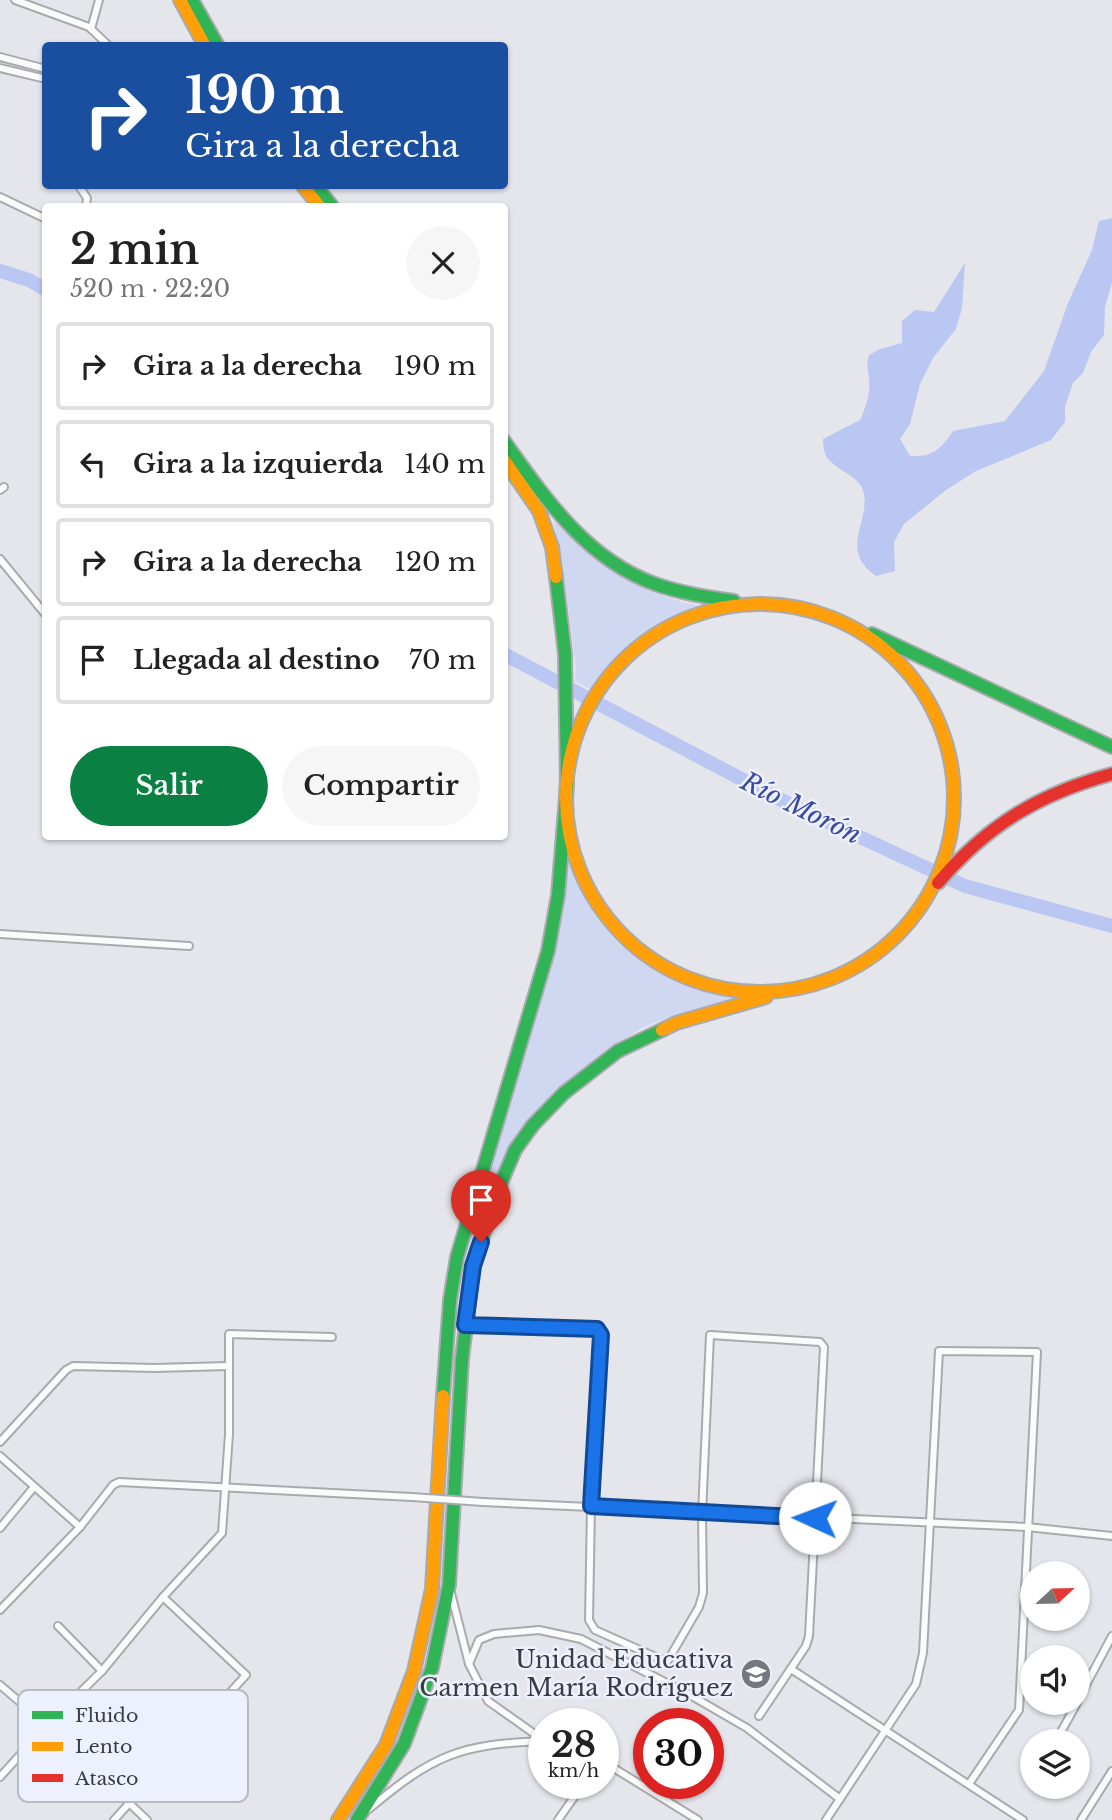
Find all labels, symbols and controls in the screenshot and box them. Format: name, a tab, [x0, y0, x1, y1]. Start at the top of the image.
text: 190 m	[185, 65, 344, 126]
icon: right	[70, 70, 161, 161]
text: Gira a la derecha	[185, 126, 459, 166]
text: 2 min	[70, 223, 199, 275]
button: close	[406, 226, 480, 300]
text: 520 m · 22:20	[70, 275, 230, 303]
icon: right	[74, 347, 112, 385]
text: Gira a la derecha	[133, 350, 362, 382]
text: 190 m	[394, 350, 476, 382]
icon: left	[74, 445, 112, 483]
text: Gira a la izquierda	[133, 448, 383, 480]
text: 140 m	[404, 448, 485, 480]
icon: right	[74, 543, 112, 581]
text: Gira a la derecha	[133, 546, 362, 578]
text: 120 m	[394, 546, 476, 578]
icon: arrive	[74, 641, 112, 679]
text: Llegada al destino	[133, 644, 380, 676]
text: 70 m	[409, 644, 476, 676]
button: Salir	[70, 746, 268, 826]
button: Compartir	[282, 746, 480, 826]
water label: Río Morón	[735, 765, 866, 851]
pin	[451, 1170, 511, 1242]
icon: arrive	[462, 1181, 500, 1219]
position arrow	[778, 1481, 852, 1555]
north arrow	[1020, 1561, 1090, 1631]
map controls	[1020, 1561, 1090, 1799]
place label: Unidad Educativa Carmen María Rodríguez	[419, 1645, 734, 1702]
button: sound	[1020, 1645, 1090, 1715]
school or university icon: Unidad Educativa Carmen María Rodríguez	[739, 1657, 773, 1691]
legend	[18, 1690, 248, 1802]
text: Fluido	[75, 1704, 138, 1727]
speed limit sign: 30	[633, 1708, 724, 1799]
text: 28	[551, 1723, 596, 1766]
button: layers	[1020, 1729, 1090, 1799]
text: Lento	[75, 1735, 132, 1758]
text: km/h	[548, 1760, 599, 1782]
text: Atasco	[74, 1767, 139, 1790]

